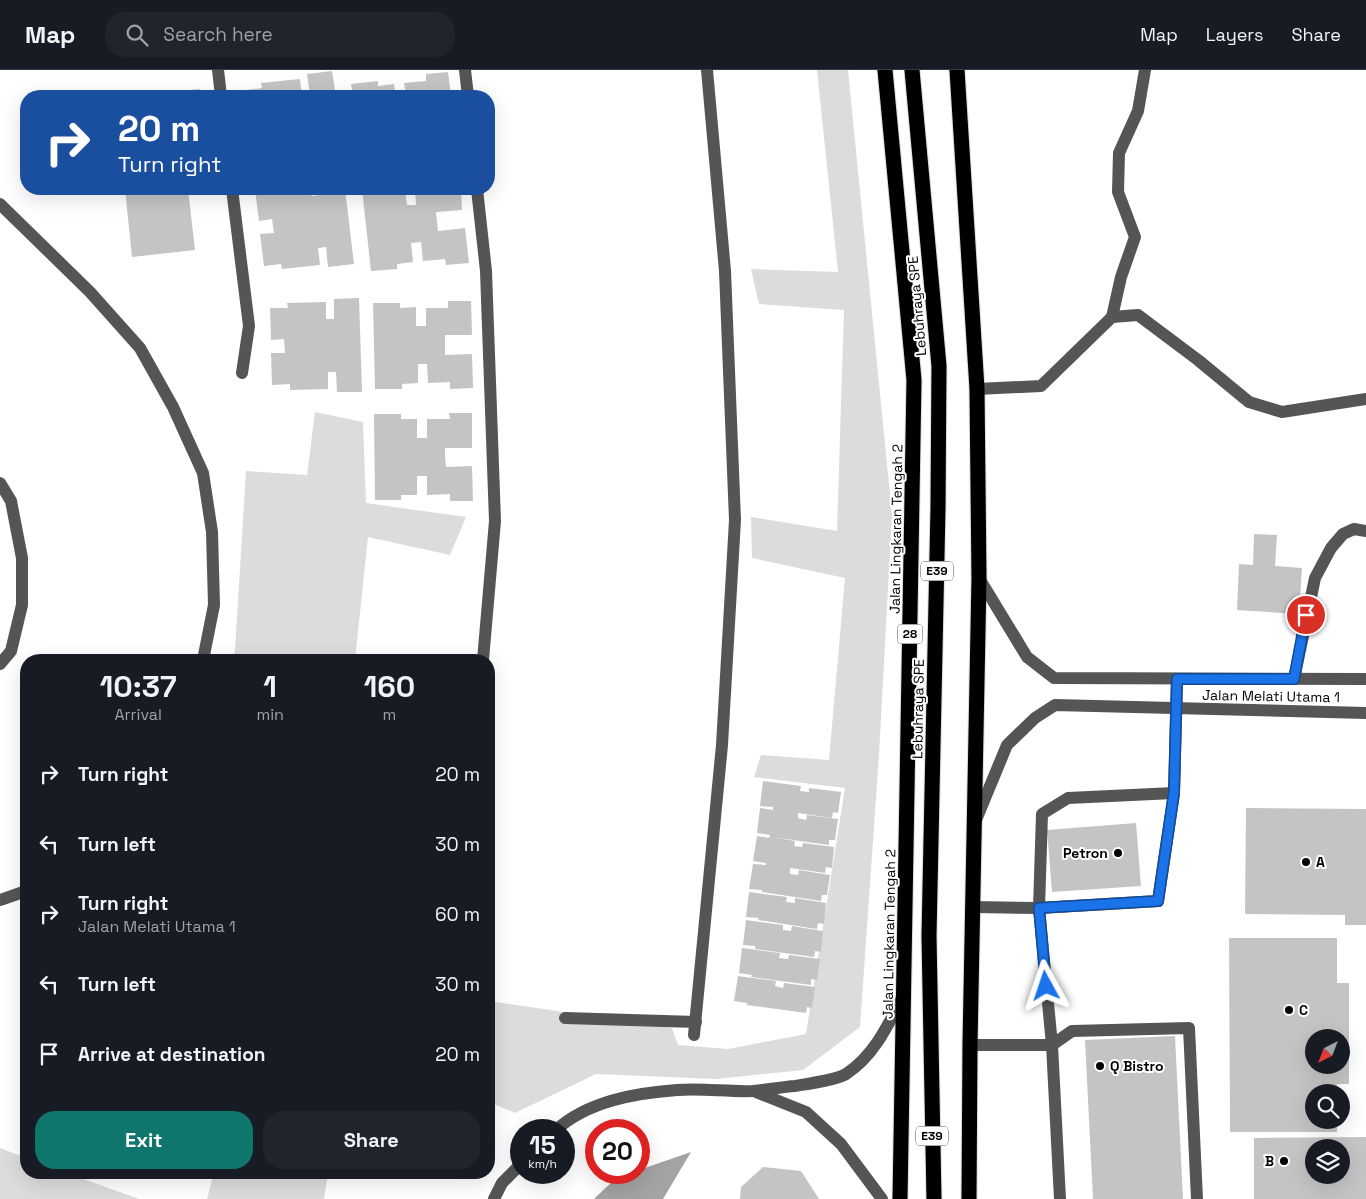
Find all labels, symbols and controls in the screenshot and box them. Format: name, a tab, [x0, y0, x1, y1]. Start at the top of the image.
search box	[105, 12, 455, 57]
text: Map	[25, 19, 75, 50]
icon: search	[123, 21, 151, 49]
text: Search here	[163, 22, 273, 47]
text: Map	[1140, 23, 1178, 46]
text: Layers	[1206, 23, 1263, 46]
text: Share	[1291, 23, 1341, 46]
text: 20 m	[118, 107, 200, 151]
icon: right	[35, 110, 100, 175]
text: Turn right	[118, 150, 221, 178]
street label: Lebuhraya SPE	[904, 255, 930, 357]
street label: Jalan Lingkaran Tengah 2	[886, 444, 906, 614]
road number: E39	[921, 562, 953, 581]
pin	[1285, 594, 1327, 636]
icon: arrive	[1292, 601, 1320, 629]
road number: 28	[898, 624, 922, 644]
street label: Lebuhraya SPE	[908, 659, 928, 759]
text: 10:37	[100, 667, 177, 706]
text: 1	[263, 667, 277, 706]
text: 160	[364, 667, 415, 706]
street label: Jalan Melati Utama 1	[1202, 686, 1340, 706]
text: Arrival	[114, 704, 162, 725]
text: min	[256, 704, 284, 725]
text: m	[383, 704, 396, 725]
icon: right	[35, 760, 63, 788]
text: Turn right	[78, 762, 168, 787]
text: 20 m	[435, 762, 480, 787]
icon: left	[35, 830, 63, 858]
text: Turn left	[78, 832, 156, 857]
text: 30 m	[435, 832, 480, 857]
place label: Petron	[1063, 844, 1108, 862]
marker: Petron	[1112, 847, 1124, 859]
street label: Jalan Lingkaran Tengah 2	[879, 849, 899, 1019]
place label: A	[1316, 853, 1325, 871]
marker: A	[1300, 856, 1312, 868]
text: Turn right	[78, 891, 168, 916]
icon: right	[35, 900, 63, 928]
text: 60 m	[435, 902, 480, 927]
text: Jalan Melati Utama 1	[78, 916, 236, 937]
position arrow	[1019, 959, 1071, 1011]
icon: left	[35, 970, 63, 998]
text: Turn left	[78, 972, 156, 997]
text: 30 m	[435, 972, 480, 997]
place label: C	[1299, 1001, 1308, 1019]
marker: C	[1283, 1004, 1295, 1016]
north arrow	[1305, 1029, 1350, 1074]
map controls	[1305, 1029, 1350, 1184]
icon: arrive	[35, 1040, 63, 1068]
text: Arrive at destination	[78, 1042, 266, 1067]
text: 20 m	[435, 1042, 480, 1067]
place label: Q Bistro	[1110, 1057, 1163, 1075]
marker: Q Bistro	[1094, 1060, 1106, 1072]
button: search	[1305, 1084, 1350, 1129]
button: Exit	[35, 1111, 253, 1169]
button: Share	[263, 1111, 480, 1169]
speed limit sign: 20	[585, 1119, 650, 1184]
road number: E39	[916, 1126, 948, 1146]
text: 15	[529, 1129, 556, 1161]
button: layers	[1305, 1139, 1350, 1184]
place label: B	[1265, 1152, 1274, 1170]
marker: B	[1278, 1155, 1290, 1167]
text: km/h	[528, 1156, 557, 1172]

